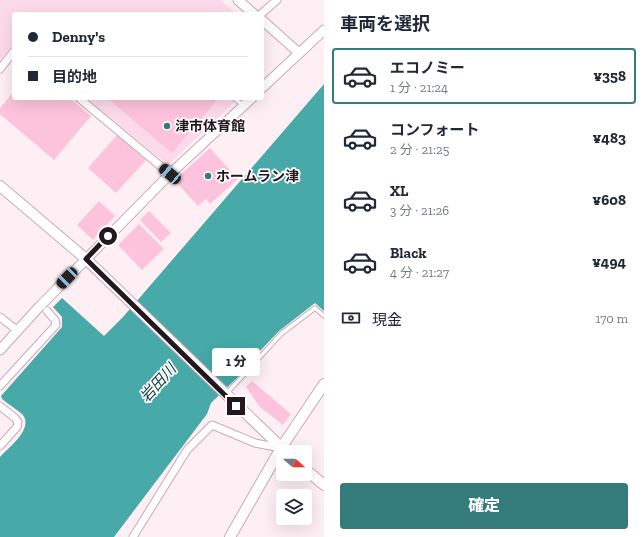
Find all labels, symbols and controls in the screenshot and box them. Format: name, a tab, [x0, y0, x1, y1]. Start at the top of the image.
text: 車両を選択	[340, 13, 430, 35]
text: Denny's	[52, 28, 105, 46]
icon: car	[342, 58, 378, 94]
text: エコノミー	[390, 59, 465, 77]
text: ¥358	[593, 67, 626, 85]
text: 目的地	[52, 68, 97, 86]
text: 1 分 · 21:24	[390, 80, 448, 95]
place label: 津市体育館	[175, 118, 245, 135]
icon: car	[342, 120, 378, 156]
marker: 津市体育館	[162, 121, 172, 131]
text: コンフォート	[390, 121, 480, 139]
text: ¥483	[592, 129, 626, 147]
text: 2 分 · 21:25	[390, 142, 449, 157]
car	[157, 162, 183, 186]
place label: ホームラン津	[216, 168, 299, 185]
marker: ホームラン津	[203, 171, 213, 181]
icon: car	[342, 182, 378, 218]
text: XL	[390, 182, 408, 200]
text: ¥608	[592, 191, 626, 209]
text: 3 分 · 21:26	[390, 203, 449, 218]
route start	[99, 227, 117, 245]
icon: car	[342, 244, 378, 280]
text: Black	[390, 244, 427, 262]
text: ¥494	[592, 253, 626, 271]
car	[54, 265, 80, 291]
text: 4 分 · 21:27	[390, 265, 449, 280]
icon: cash	[340, 307, 362, 329]
text: 現金	[372, 311, 402, 329]
text: 170 m	[595, 311, 628, 326]
callout: 1 分	[212, 348, 260, 376]
text: 1 分	[226, 354, 246, 369]
water label: 岩田川	[136, 359, 181, 406]
route end	[227, 397, 245, 415]
north arrow	[276, 445, 312, 481]
map controls	[276, 445, 312, 525]
button: 確定	[340, 483, 628, 529]
button: layers	[276, 489, 312, 525]

